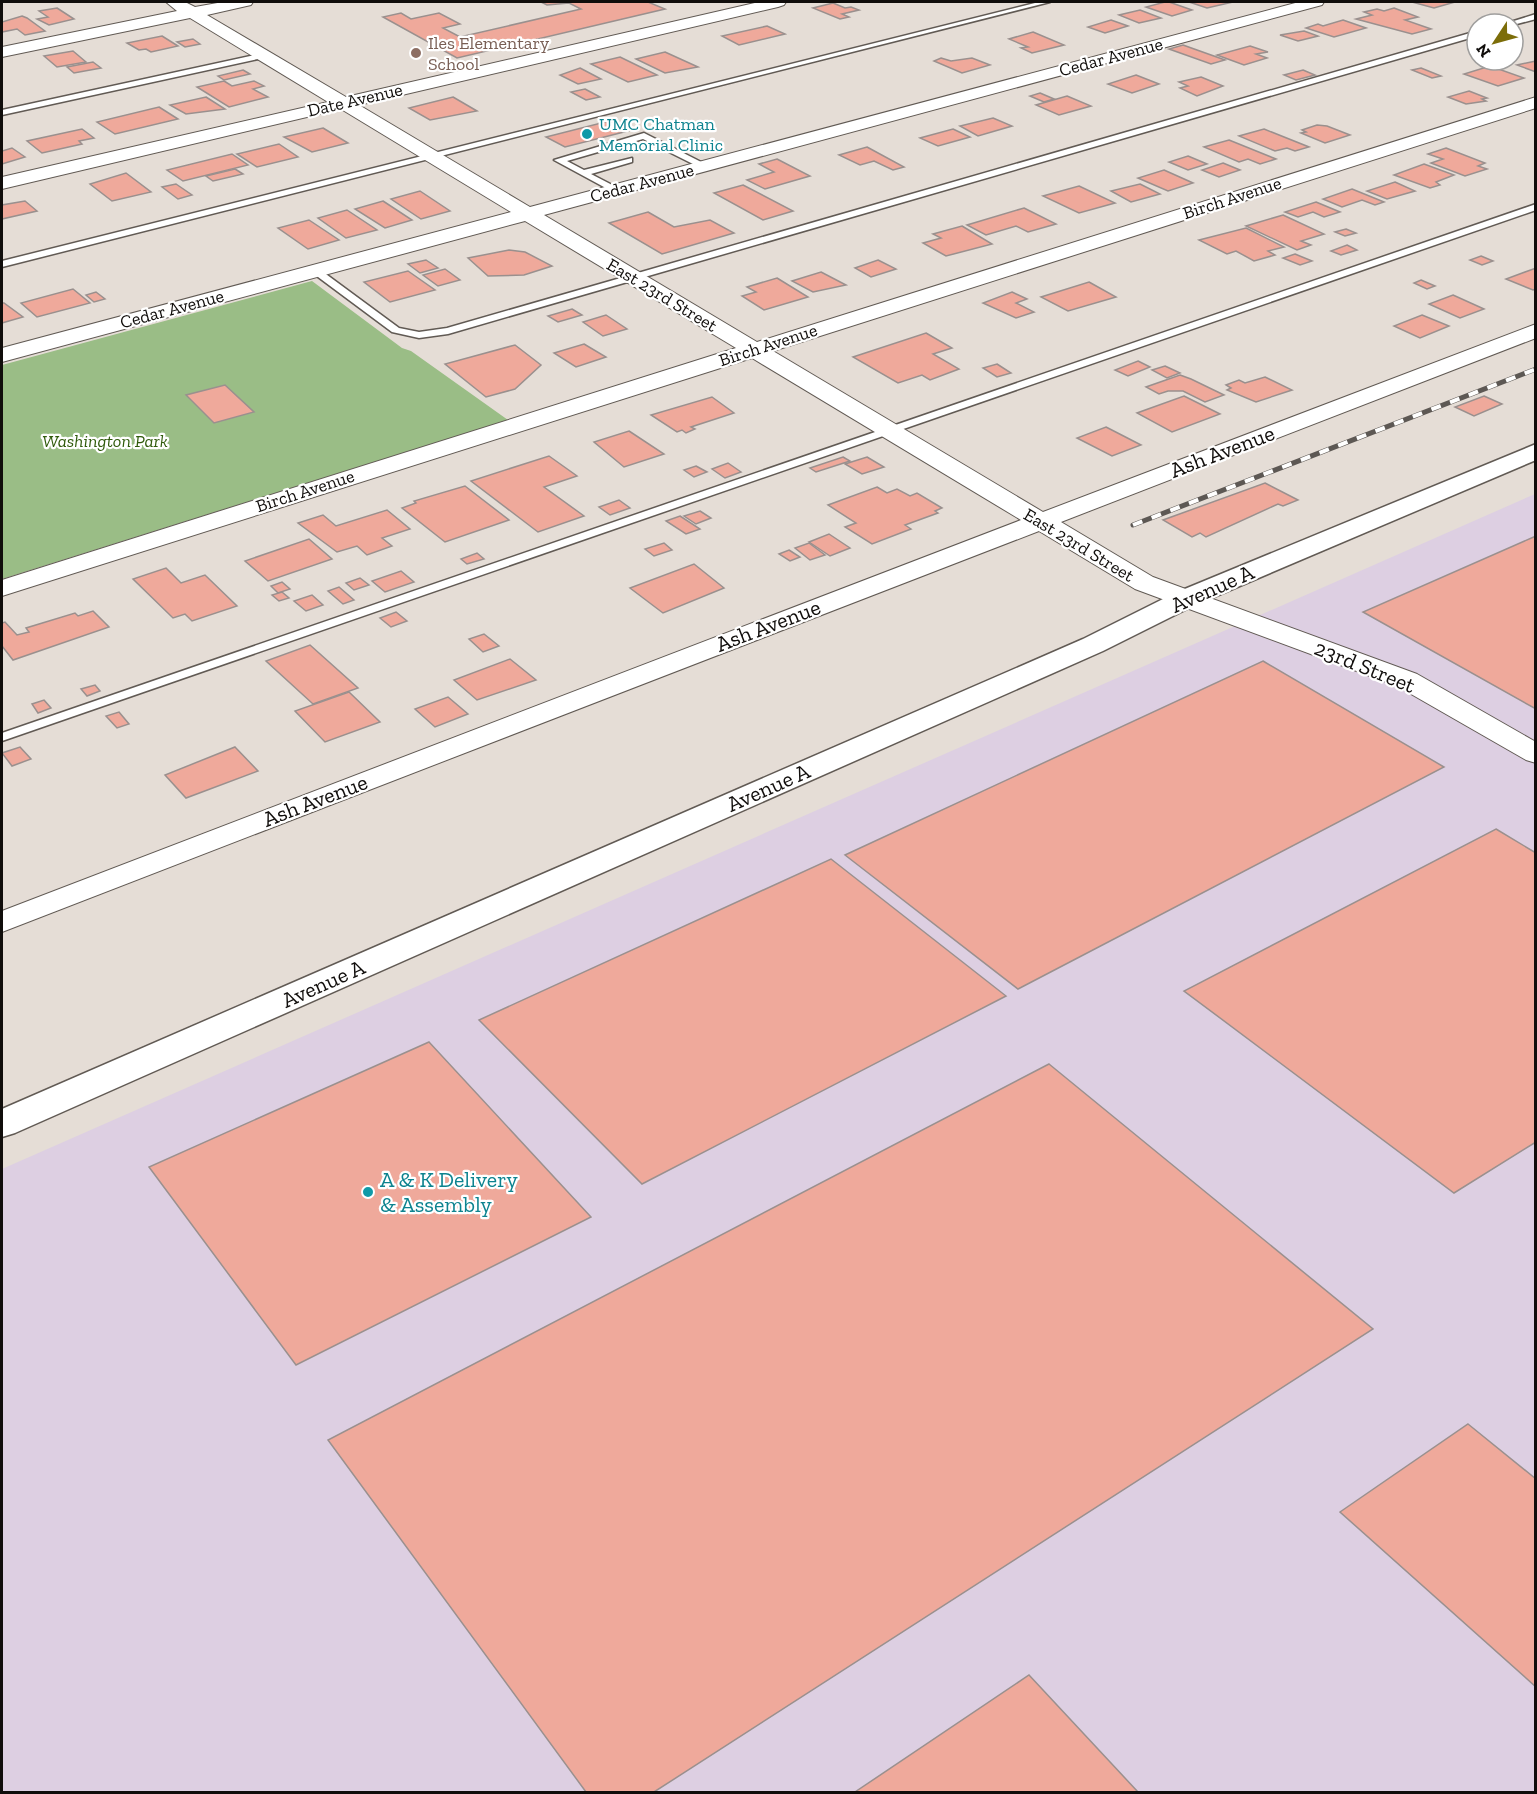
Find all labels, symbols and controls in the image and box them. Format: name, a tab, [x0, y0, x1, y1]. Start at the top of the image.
north arrow	[1465, 12, 1525, 72]
place label: Iles Elementary School	[428, 32, 550, 75]
street label: Cedar Avenue	[1057, 33, 1165, 81]
text: N	[1472, 40, 1495, 61]
marker: Iles Elementary School	[409, 46, 423, 60]
street label: Date Avenue	[305, 78, 405, 122]
place label: UMC Chatman Memorial Clinic	[599, 113, 723, 156]
marker: UMC Chatman Memorial Clinic	[580, 127, 594, 141]
street label: Cedar Avenue	[588, 159, 696, 207]
street label: Birch Avenue	[1180, 172, 1284, 224]
street label: East 23rd Street	[603, 253, 721, 337]
street label: Cedar Avenue	[118, 285, 226, 333]
street label: Birch Avenue	[716, 319, 820, 371]
street label: Ash Avenue	[1166, 419, 1278, 484]
park label: Washington Park	[42, 430, 168, 452]
street label: Birch Avenue	[253, 465, 357, 517]
street label: East 23rd Street	[1020, 503, 1138, 587]
street label: Avenue A	[1166, 558, 1259, 619]
street label: Ash Avenue	[712, 593, 824, 658]
street label: 23rd Street	[1310, 634, 1420, 699]
street label: Avenue A	[722, 757, 815, 818]
street label: Ash Avenue	[259, 768, 371, 833]
street label: Avenue A	[277, 953, 370, 1014]
place label: A & K Delivery & Assembly	[380, 1166, 518, 1218]
marker: A & K Delivery & Assembly	[361, 1185, 375, 1199]

